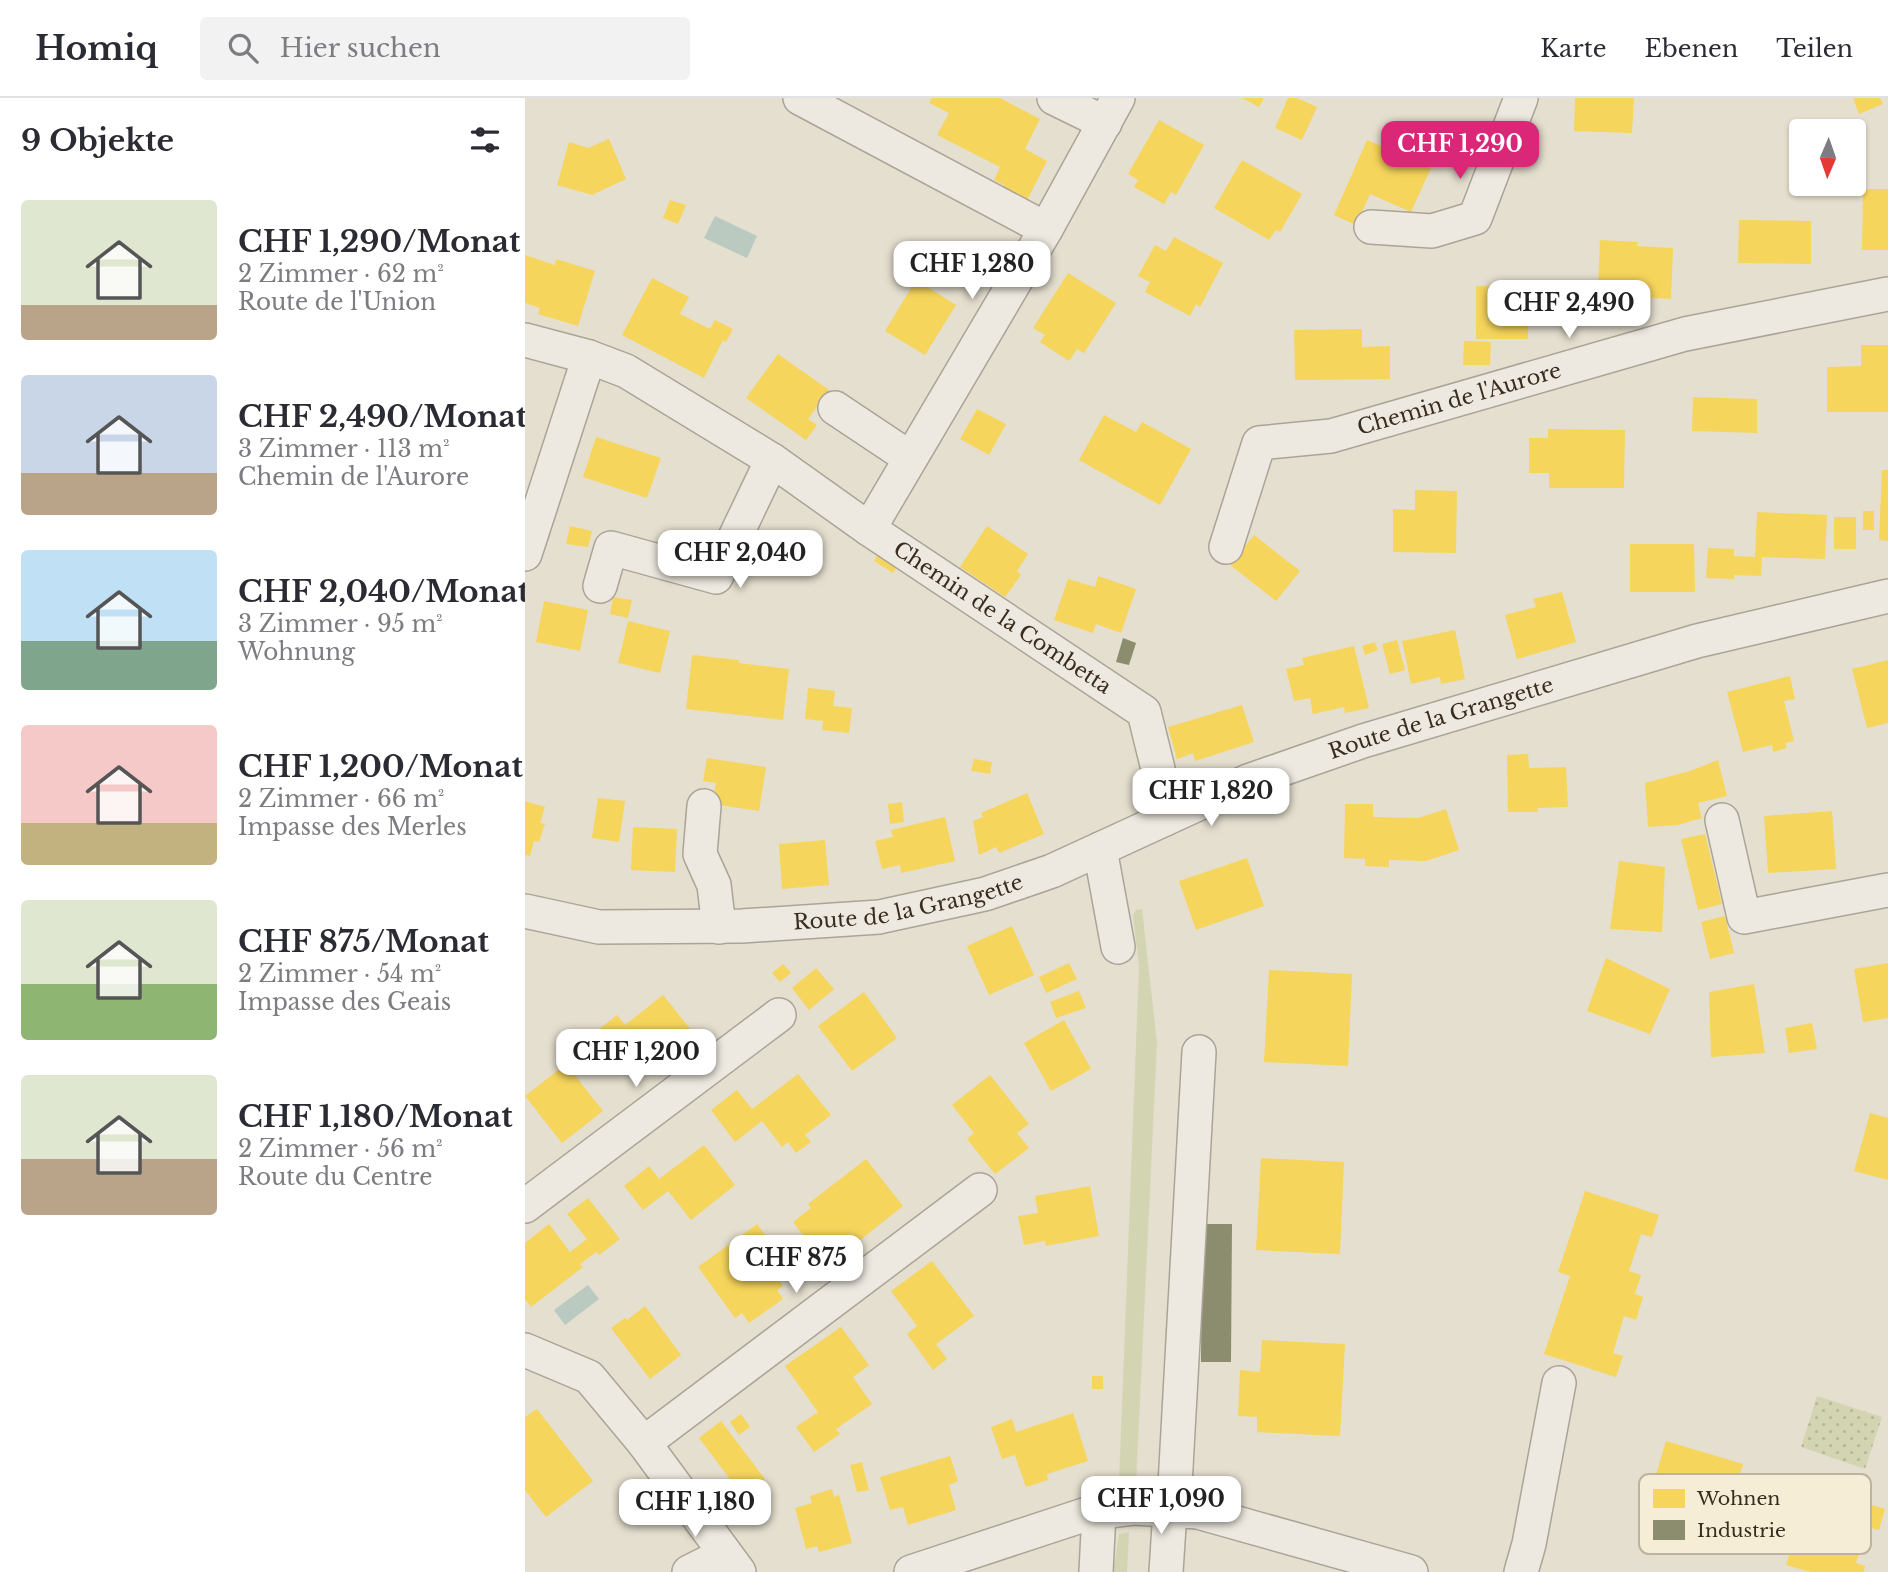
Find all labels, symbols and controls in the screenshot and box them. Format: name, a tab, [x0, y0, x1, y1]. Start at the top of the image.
search box	[200, 17, 690, 80]
text: Homiq	[35, 28, 158, 69]
icon: search	[224, 29, 262, 67]
text: Hier suchen	[280, 32, 441, 64]
text: Karte	[1540, 34, 1607, 63]
text: Ebenen	[1645, 34, 1738, 63]
text: Teilen	[1776, 34, 1853, 63]
north arrow	[1789, 119, 1865, 196]
map controls	[1789, 119, 1866, 196]
icon: filters	[466, 121, 504, 159]
text: 9 Objekte	[21, 122, 174, 159]
pin: CHF 1,290	[1380, 122, 1540, 181]
text: CHF 1,290	[1397, 130, 1523, 158]
text: CHF 1,290/Monat	[238, 223, 520, 260]
icon: home	[77, 228, 161, 312]
pin: CHF 1,280	[892, 242, 1052, 301]
text: CHF 1,280	[910, 250, 1034, 278]
text: 2 Zimmer · 62 m²	[238, 260, 444, 288]
pin: CHF 2,490	[1489, 280, 1649, 340]
text: Route de l'Union	[238, 288, 436, 316]
text: CHF 2,490	[1503, 289, 1635, 317]
street label: Chemin de l'Aurore	[1354, 357, 1564, 441]
text: CHF 2,490/Monat	[238, 398, 527, 435]
icon: home	[77, 403, 161, 487]
text: 3 Zimmer · 113 m²	[238, 435, 450, 463]
text: Chemin de l'Aurore	[238, 463, 469, 491]
pin: CHF 2,040	[660, 531, 820, 590]
street label: Chemin de la Combetta	[888, 536, 1117, 700]
text: CHF 2,040	[674, 539, 806, 567]
text: CHF 2,040/Monat	[238, 573, 529, 610]
icon: home	[77, 578, 161, 662]
text: 3 Zimmer · 95 m²	[238, 610, 443, 638]
text: Wohnung	[238, 638, 355, 666]
street label: Route de la Grangette	[1325, 672, 1556, 765]
text: CHF 1,200/Monat	[238, 748, 523, 785]
icon: home	[77, 753, 161, 837]
pin: CHF 1,820	[1131, 768, 1291, 828]
text: CHF 1,820	[1149, 777, 1273, 805]
text: 2 Zimmer · 66 m²	[238, 785, 444, 813]
text: Impasse des Merles	[238, 813, 467, 841]
street label: Route de la Grangette	[793, 869, 1026, 936]
text: CHF 875/Monat	[238, 923, 489, 960]
icon: home	[77, 928, 161, 1012]
text: 2 Zimmer · 54 m²	[238, 960, 441, 988]
text: Impasse des Geais	[238, 988, 451, 1016]
pin: CHF 1,200	[556, 1030, 716, 1089]
text: CHF 1,200	[572, 1038, 700, 1066]
text: CHF 1,180/Monat	[238, 1098, 513, 1135]
icon: home	[77, 1103, 161, 1187]
text: 2 Zimmer · 56 m²	[238, 1135, 443, 1163]
text: Route du Centre	[238, 1163, 432, 1191]
pin: CHF 875	[731, 1236, 861, 1295]
text: CHF 875	[745, 1244, 847, 1272]
legend	[1639, 1474, 1871, 1554]
pin: CHF 1,090	[1081, 1476, 1241, 1536]
pin: CHF 1,180	[615, 1480, 775, 1539]
text: CHF 1,090	[1097, 1485, 1225, 1513]
text: Wohnen	[1696, 1487, 1780, 1510]
text: CHF 1,180	[635, 1488, 755, 1516]
text: Industrie	[1697, 1519, 1786, 1542]

